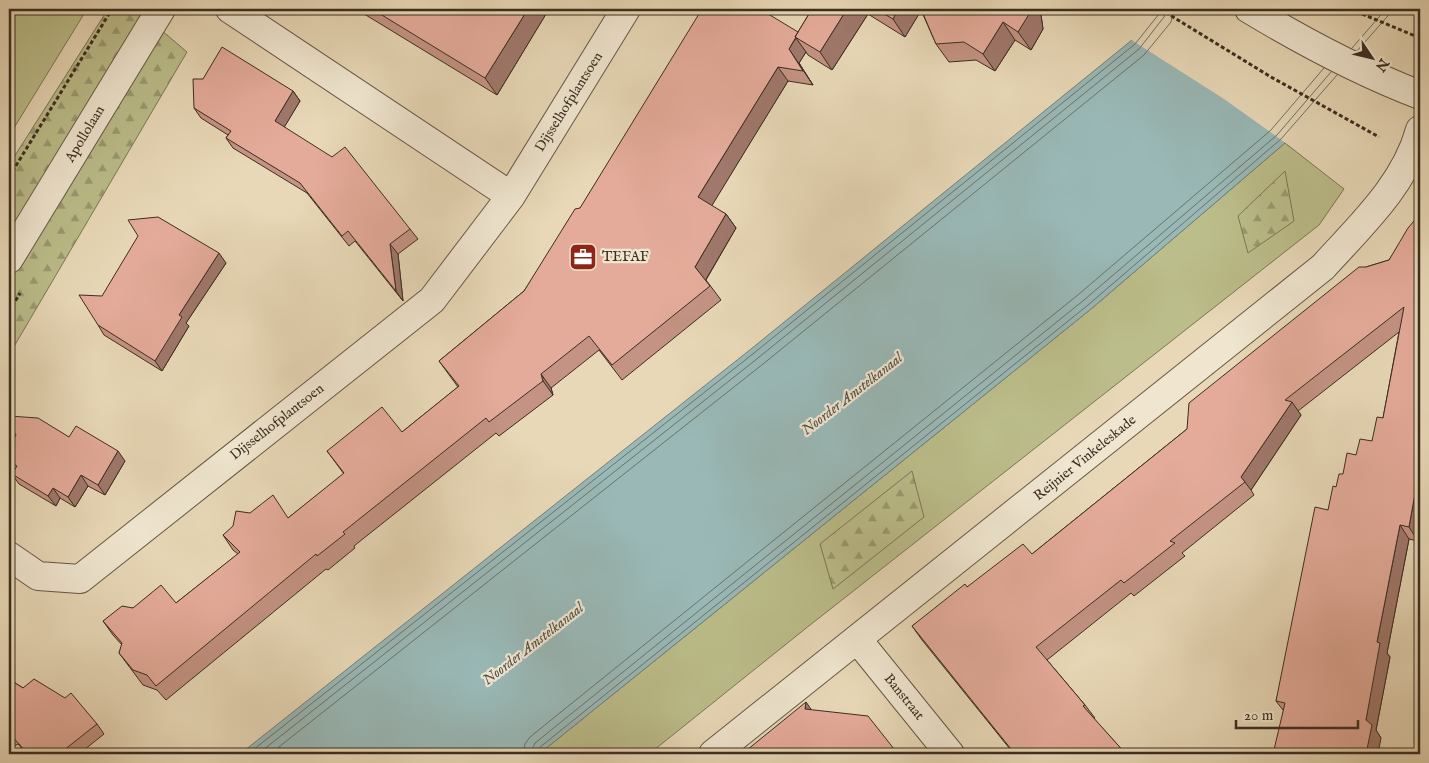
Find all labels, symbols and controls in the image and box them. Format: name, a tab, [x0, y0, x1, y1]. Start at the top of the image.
north arrow	[1346, 32, 1396, 82]
street label: Dijsselhofplantsoen	[531, 48, 607, 155]
text: N	[1371, 54, 1393, 75]
street label: Apollolaan	[61, 102, 109, 166]
office icon: TEFAF	[568, 242, 598, 272]
place label: TEFAF	[602, 248, 649, 266]
water label: Noorder Amstelkanaal	[798, 348, 908, 439]
street label: Dijsselhofplantsoen	[226, 379, 328, 464]
street label: Reijnier Vinkeleskade	[1030, 411, 1140, 505]
water label: Noorder Amstelkanaal	[479, 598, 589, 689]
street label: Banstraat	[880, 670, 928, 724]
scale bar	[1236, 698, 1359, 730]
text: 20 m	[1244, 706, 1274, 725]

